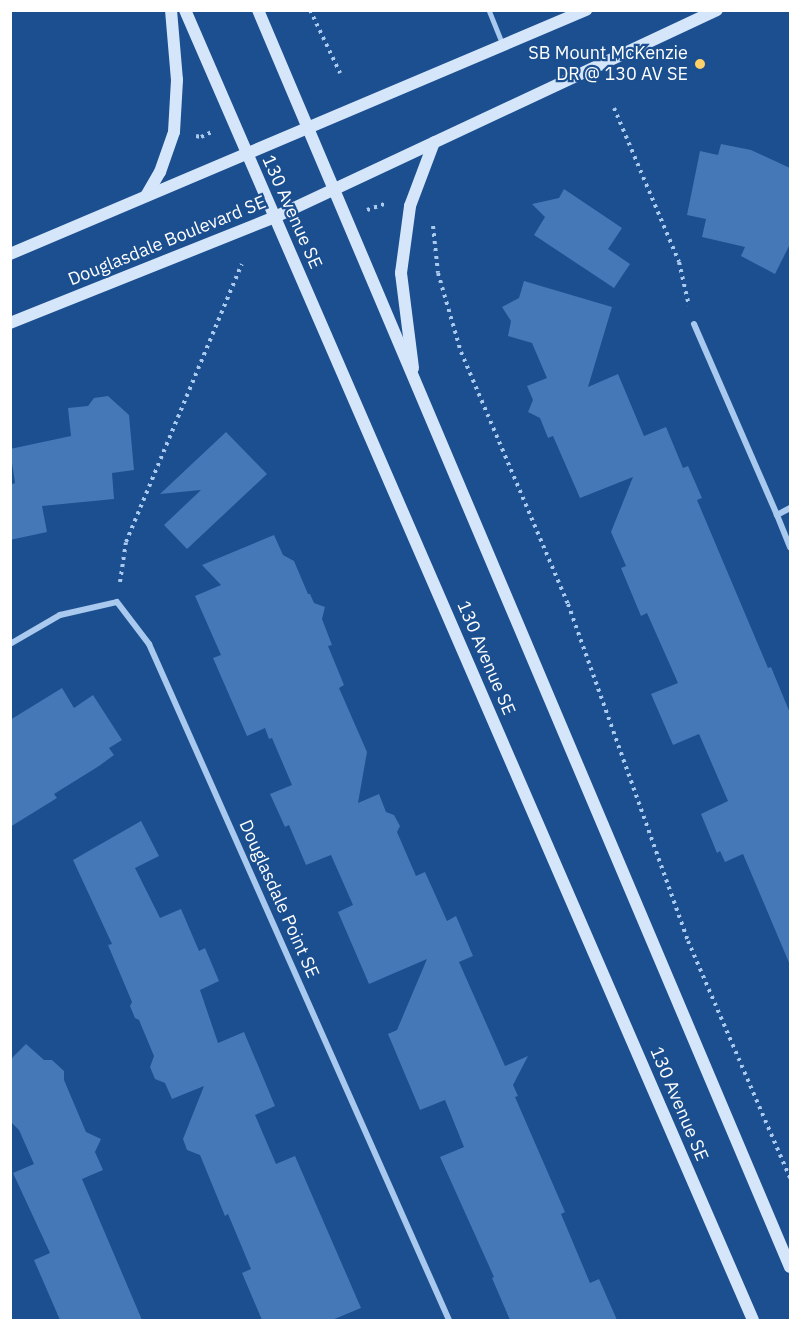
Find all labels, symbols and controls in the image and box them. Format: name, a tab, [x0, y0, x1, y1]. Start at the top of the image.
place label: SB Mount McKenzie DR @ 130 AV SE	[528, 43, 688, 86]
marker: SB Mount McKenzie DR @ 130 AV SE	[693, 57, 707, 71]
street label: 130 Avenue SE	[257, 152, 327, 272]
street label: Douglasdale Boulevard SE	[65, 191, 269, 291]
street label: 130 Avenue SE	[452, 598, 520, 718]
street label: Douglasdale Point SE	[234, 816, 324, 982]
street label: 130 Avenue SE	[645, 1044, 713, 1164]

